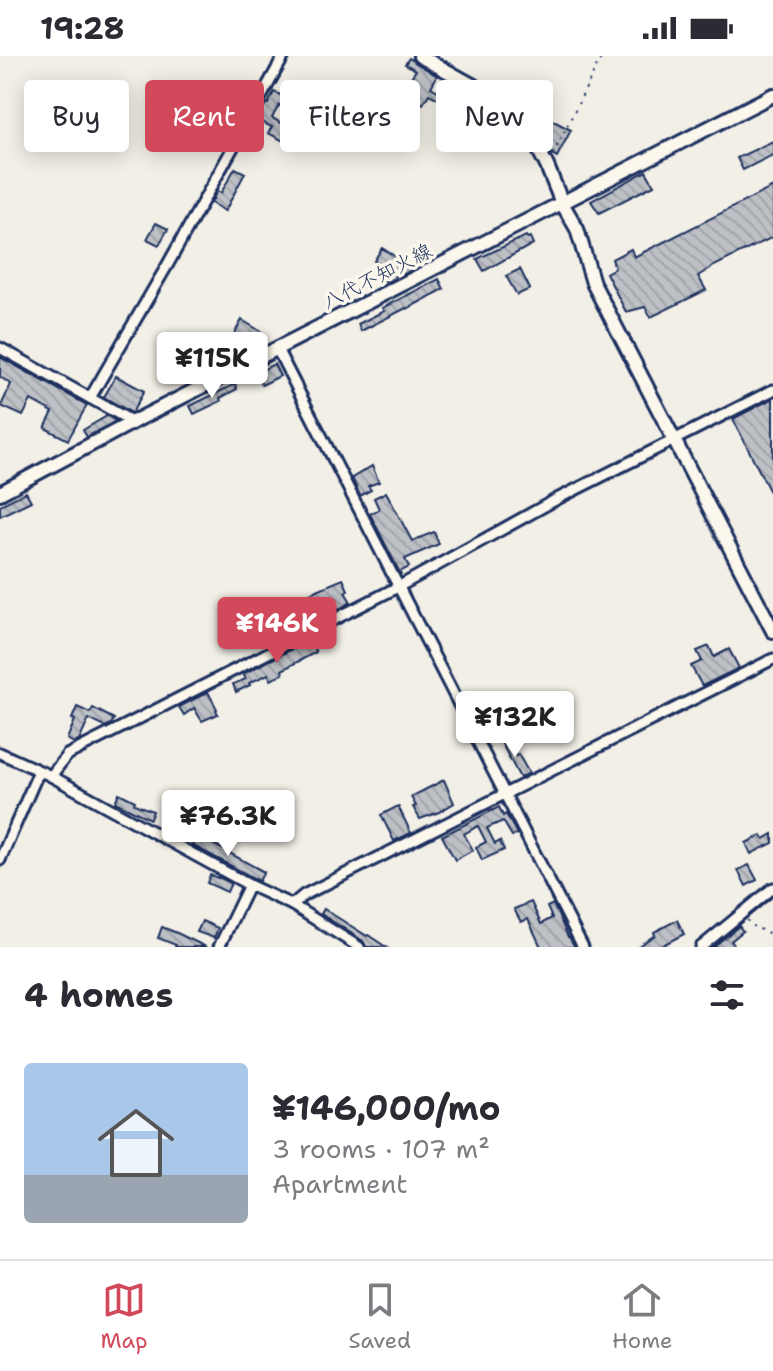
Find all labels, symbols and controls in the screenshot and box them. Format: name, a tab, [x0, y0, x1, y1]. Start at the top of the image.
text: 19:28	[40, 8, 124, 49]
chip: Buy	[24, 80, 129, 152]
chip: Rent	[145, 80, 264, 152]
chip: Filters	[280, 80, 420, 152]
chip: New	[436, 80, 553, 152]
street label: 八代不知火線	[318, 237, 436, 315]
pin: ¥115K	[156, 332, 268, 400]
text: ¥115K	[175, 340, 249, 375]
pin: ¥146K	[221, 597, 333, 665]
text: ¥146K	[236, 605, 318, 640]
pin: ¥132K	[459, 691, 571, 759]
text: ¥132K	[474, 699, 556, 734]
pin: ¥76.3K	[163, 790, 293, 858]
text: ¥76.3K	[180, 798, 276, 833]
text: 4 homes	[24, 972, 173, 1018]
icon: filters	[705, 973, 749, 1017]
text: ¥146,000/mo	[272, 1085, 501, 1131]
icon: home	[88, 1095, 184, 1191]
text: 3 rooms · 107 m²	[272, 1131, 490, 1166]
text: Apartment	[272, 1166, 408, 1201]
tab: Map	[100, 1278, 148, 1355]
tab: Saved	[349, 1278, 411, 1355]
tab: Home	[612, 1278, 673, 1355]

